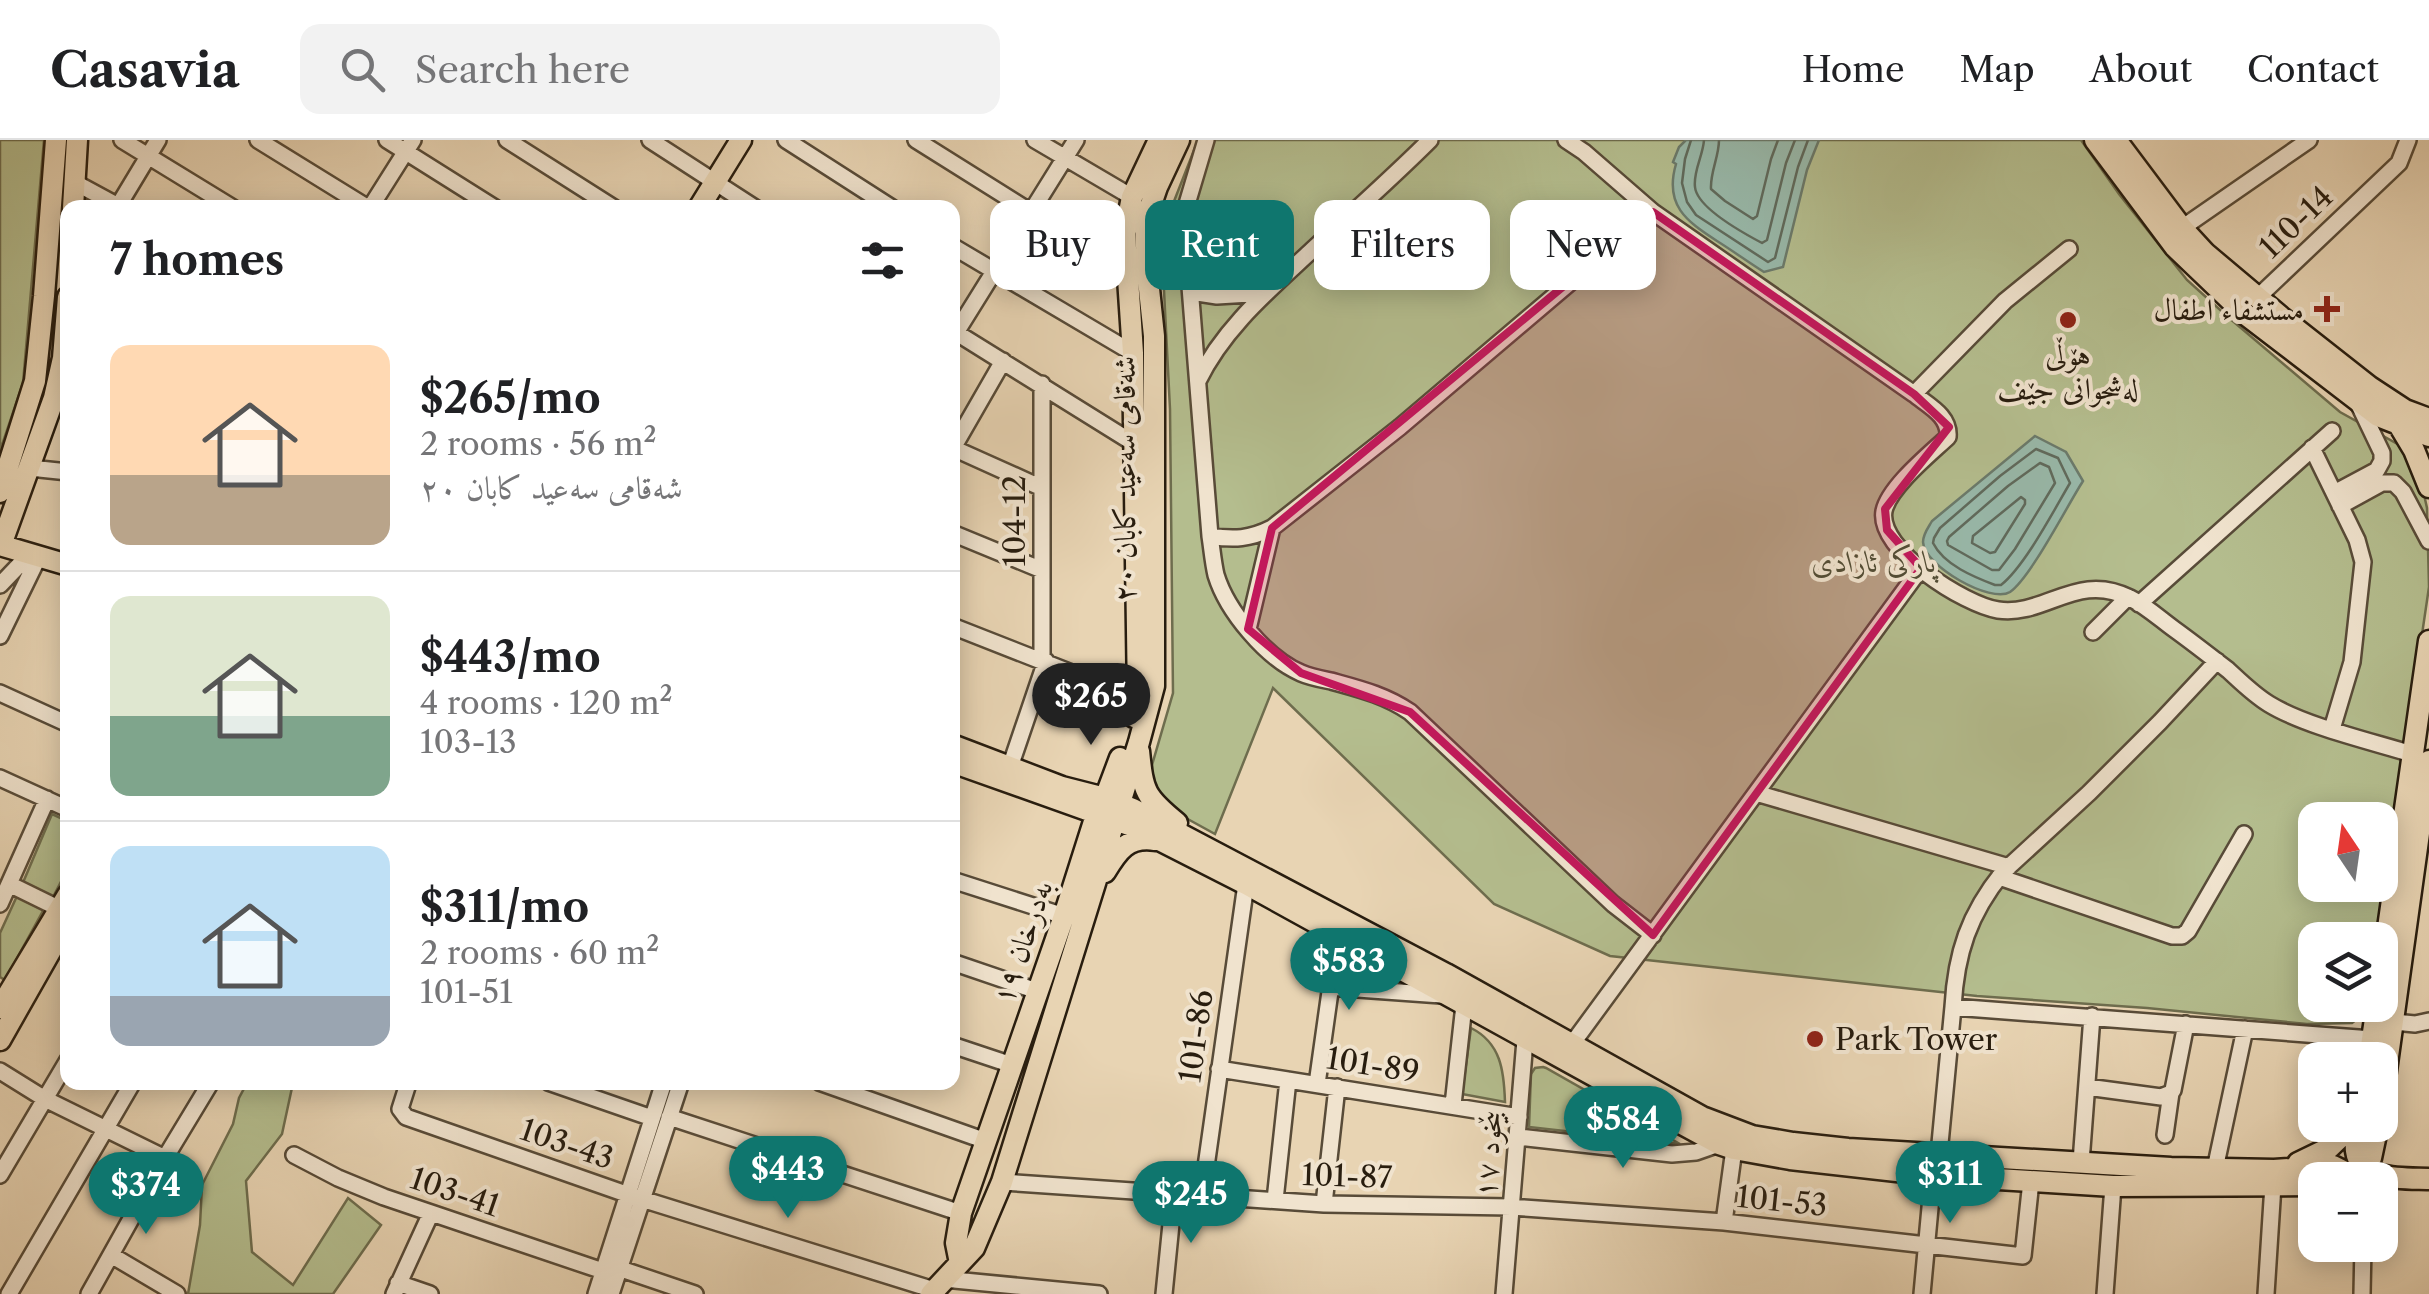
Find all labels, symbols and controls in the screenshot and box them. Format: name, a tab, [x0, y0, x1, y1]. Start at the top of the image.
search box	[300, 24, 1000, 114]
text: Casavia	[50, 40, 240, 99]
icon: search	[335, 42, 390, 97]
text: Search here	[415, 46, 630, 93]
text: Home	[1802, 48, 1904, 91]
text: Map	[1959, 48, 2035, 91]
text: About	[2090, 48, 2192, 91]
text: Contact	[2247, 48, 2379, 91]
street label: 110-14	[2252, 178, 2340, 266]
chip: Buy	[990, 200, 1125, 290]
chip: Rent	[1145, 200, 1294, 290]
chip: Filters	[1314, 200, 1490, 290]
chip: New	[1510, 200, 1656, 290]
icon: filters	[855, 233, 910, 288]
text: 7 homes	[110, 234, 284, 286]
place label: مستشفاء اطفال	[2153, 291, 2304, 328]
marker: مستشفاء اطفال	[2314, 296, 2340, 322]
marker: هۆڵی لەشجوانی جێف	[2057, 309, 2079, 331]
place label: هۆڵی لەشجوانی جێف	[1997, 336, 2139, 408]
street label: شەقامی سەعید کابان ٢٠	[1106, 356, 1143, 602]
text: $265/mo	[420, 372, 601, 424]
icon: home	[190, 385, 310, 505]
text: 2 rooms · 56 m²	[420, 424, 657, 463]
text: شەقامی سەعید کابان ٢٠	[420, 468, 683, 507]
street label: 104-12	[996, 475, 1033, 567]
park label: پارکی ئازادی	[1811, 543, 1939, 583]
text: $443/mo	[420, 631, 601, 683]
icon: home	[190, 636, 310, 756]
pin: $265	[1032, 663, 1150, 748]
text: $265	[1054, 676, 1128, 715]
text: 4 rooms · 120 m²	[420, 683, 673, 722]
text: 103-13	[420, 722, 517, 761]
north arrow	[2298, 802, 2398, 902]
map controls	[2298, 802, 2398, 1262]
street label: بەدرخان ١٩	[984, 876, 1060, 1008]
text: $311/mo	[420, 881, 589, 933]
icon: home	[190, 886, 310, 1006]
button: layers	[2298, 922, 2398, 1022]
pin: $583	[1290, 928, 1408, 1013]
text: 2 rooms · 60 m²	[420, 933, 659, 972]
text: $583	[1312, 941, 1386, 980]
text: 101-51	[420, 972, 513, 1011]
street label: 101-86	[1171, 987, 1221, 1085]
place label: Park Tower	[1835, 1021, 1998, 1058]
marker: Park Tower	[1804, 1028, 1826, 1050]
street label: 101-89	[1324, 1039, 1422, 1091]
button: +	[2298, 1042, 2398, 1142]
pin: $584	[1564, 1086, 1682, 1171]
text: $584	[1586, 1099, 1660, 1138]
street label: بێخود ١٧	[1466, 1109, 1511, 1199]
street label: 103-43	[516, 1111, 618, 1177]
pin: $443	[729, 1136, 847, 1221]
pin: $311	[1891, 1141, 2009, 1226]
text: $443	[751, 1149, 825, 1188]
pin: $374	[87, 1152, 205, 1237]
text: $311	[1918, 1154, 1982, 1193]
street label: 101-87	[1301, 1156, 1393, 1196]
street label: 103-41	[406, 1160, 505, 1225]
pin: $245	[1132, 1161, 1250, 1246]
button: −	[2298, 1162, 2398, 1262]
text: $374	[111, 1165, 181, 1204]
text: $245	[1154, 1174, 1228, 1213]
street label: 101-53	[1735, 1178, 1829, 1224]

